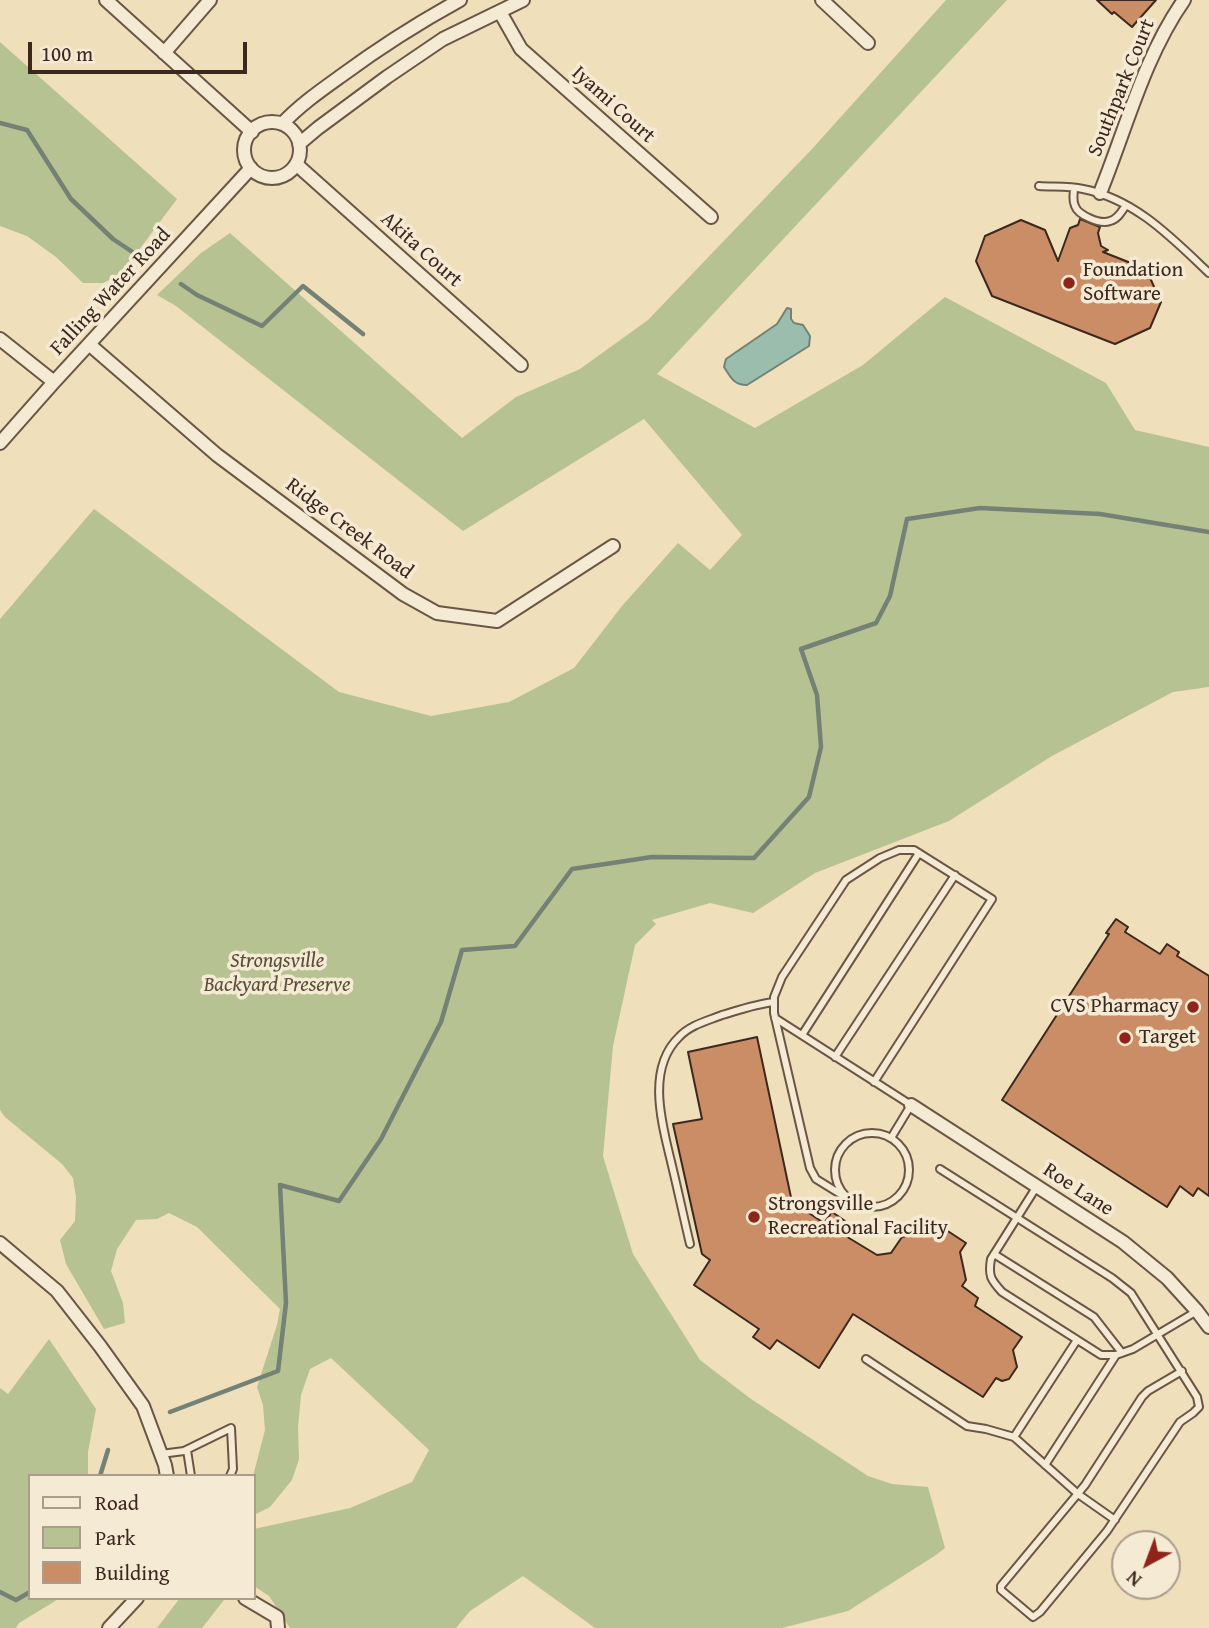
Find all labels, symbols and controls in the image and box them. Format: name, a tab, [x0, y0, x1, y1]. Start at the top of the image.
street label: Southpark Court	[1083, 15, 1161, 161]
scale bar	[32, 28, 250, 72]
text: 100 m	[41, 38, 93, 69]
street label: Iyami Court	[566, 61, 660, 149]
street label: Akita Court	[375, 207, 467, 293]
street label: Falling Water Road	[45, 223, 177, 361]
place label: Foundation Software	[1083, 258, 1183, 308]
marker: Foundation Software	[1061, 275, 1077, 291]
street label: Ridge Creek Road	[280, 473, 418, 585]
park label: Strongsville Backyard Preserve	[204, 949, 350, 999]
place label: CVS Pharmacy	[1050, 994, 1179, 1020]
marker: CVS Pharmacy	[1185, 999, 1201, 1015]
place label: Target	[1139, 1025, 1196, 1051]
marker: Target	[1117, 1030, 1133, 1046]
street label: Roe Lane	[1038, 1158, 1118, 1222]
place label: Strongsville Recreational Facility	[768, 1192, 948, 1242]
marker: Strongsville Recreational Facility	[746, 1209, 762, 1225]
legend	[28, 1474, 256, 1600]
text: Road	[95, 1487, 139, 1518]
text: Park	[95, 1522, 136, 1553]
north arrow	[1111, 1530, 1181, 1600]
text: Building	[95, 1557, 169, 1588]
text: N	[1120, 1565, 1148, 1594]

